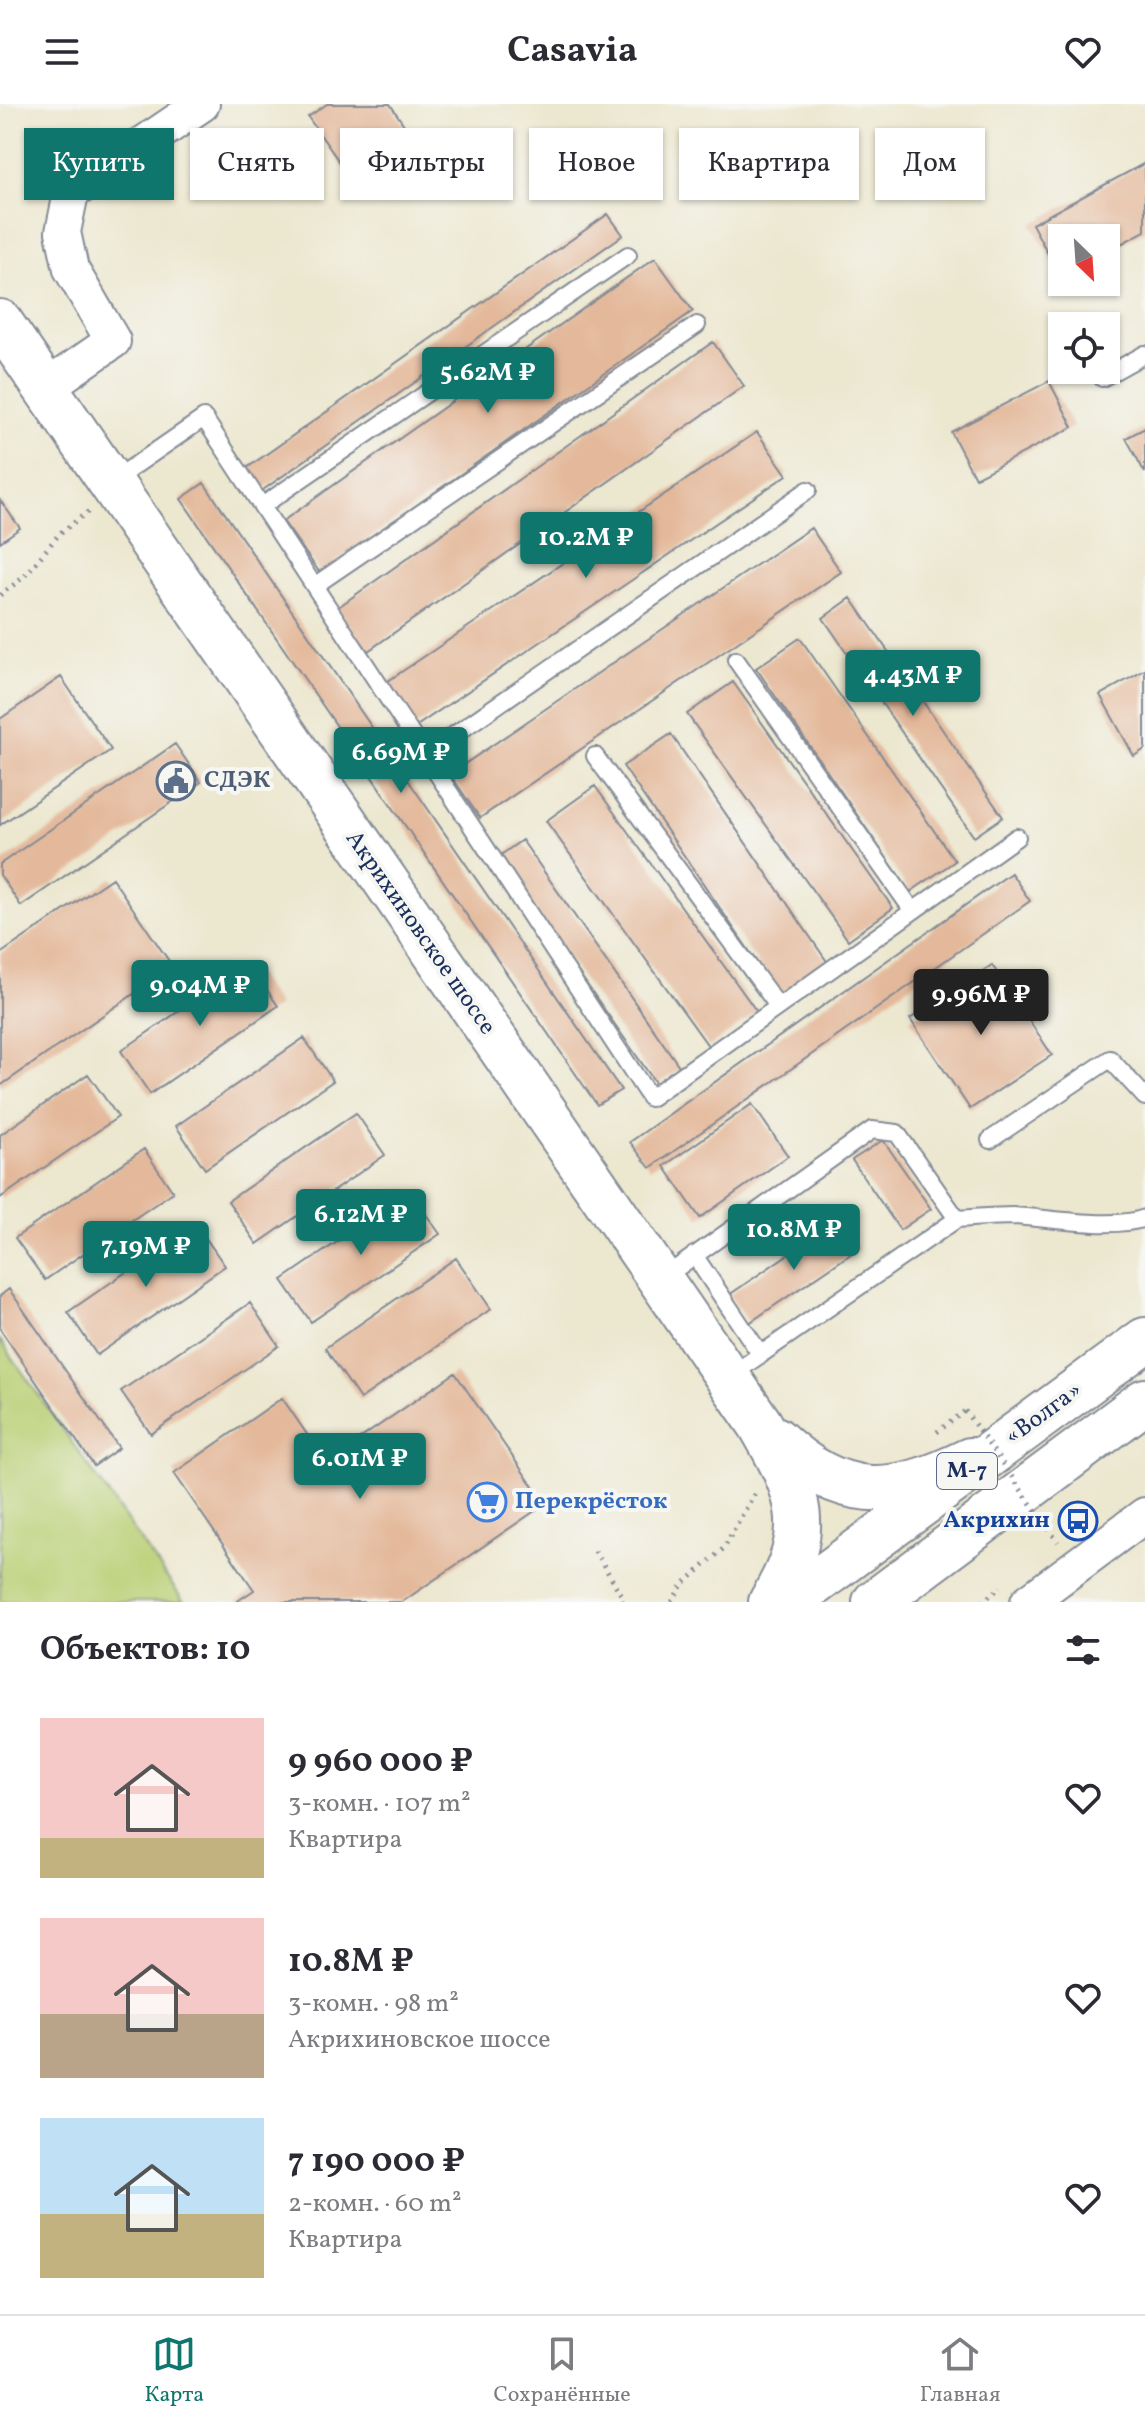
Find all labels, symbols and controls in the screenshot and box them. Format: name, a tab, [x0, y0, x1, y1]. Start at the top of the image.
text: Casavia	[507, 27, 638, 77]
icon: menu	[40, 30, 84, 74]
icon: heart	[1061, 30, 1105, 74]
chip: Купить	[24, 128, 174, 200]
chip: Снять	[190, 128, 324, 200]
chip: Фильтры	[340, 128, 513, 200]
chip: Новое	[529, 128, 663, 200]
chip: Квартира	[679, 128, 859, 200]
chip: Дом	[875, 128, 985, 200]
north arrow	[1048, 224, 1120, 296]
map controls	[1048, 224, 1120, 384]
button: locate	[1048, 312, 1120, 384]
pin: 5.62M ₽	[414, 347, 562, 415]
text: 5.62M ₽	[440, 355, 536, 391]
pin: 10.2M ₽	[512, 512, 660, 580]
text: 10.2M ₽	[538, 520, 634, 556]
pin: 4.43M ₽	[839, 650, 987, 718]
text: 4.43M ₽	[863, 658, 963, 694]
pin: 6.69M ₽	[327, 727, 475, 795]
text: 6.69M ₽	[352, 735, 450, 771]
public building icon: СДЭК	[155, 760, 197, 802]
place label: СДЭК	[204, 764, 271, 798]
street label: Акрихиновское шоссе	[337, 824, 503, 1042]
pin: 9.04M ₽	[126, 960, 274, 1028]
text: 9.04M ₽	[149, 968, 251, 1004]
pin: 9.96M ₽	[907, 969, 1055, 1037]
text: 9.96M ₽	[931, 977, 1031, 1013]
pin: 6.12M ₽	[287, 1189, 435, 1257]
text: 6.12M ₽	[314, 1197, 408, 1233]
pin: 10.8M ₽	[720, 1204, 868, 1272]
text: 10.8M ₽	[746, 1212, 842, 1248]
pin: 7.19M ₽	[72, 1221, 220, 1289]
text: 7.19M ₽	[101, 1229, 191, 1265]
street label: «Волга»	[998, 1374, 1090, 1454]
pin: 6.01M ₽	[286, 1433, 434, 1501]
text: 6.01M ₽	[312, 1441, 408, 1477]
road number: М-7	[937, 1453, 997, 1489]
supermarket icon: Перекрёсток	[466, 1481, 508, 1523]
place label: Перекрёсток	[515, 1485, 667, 1519]
bus stop icon: Акрихин	[1057, 1500, 1099, 1542]
place label: Акрихин	[944, 1504, 1050, 1538]
text: Объектов: 10	[40, 1627, 250, 1674]
icon: filters	[1061, 1628, 1105, 1672]
text: 9 960 000 ₽	[288, 1739, 473, 1786]
icon: home	[104, 1750, 200, 1846]
icon: heart	[1061, 1776, 1105, 1820]
text: 3-комн. · 107 m²	[288, 1786, 471, 1822]
text: Квартира	[288, 1822, 402, 1858]
text: 10.8M ₽	[288, 1939, 414, 1986]
icon: home	[104, 1950, 200, 2046]
icon: heart	[1061, 1976, 1105, 2020]
text: 3-комн. · 98 m²	[288, 1986, 459, 2022]
text: Акрихиновское шоссе	[288, 2022, 551, 2058]
text: 7 190 000 ₽	[288, 2139, 465, 2186]
icon: home	[104, 2150, 200, 2246]
icon: heart	[1061, 2176, 1105, 2220]
text: 2-комн. · 60 m²	[288, 2186, 462, 2222]
text: Квартира	[288, 2222, 402, 2258]
tab: Карта	[145, 2332, 204, 2411]
tab: Сохранённые	[493, 2332, 631, 2411]
tab: Главная	[920, 2332, 1000, 2411]

